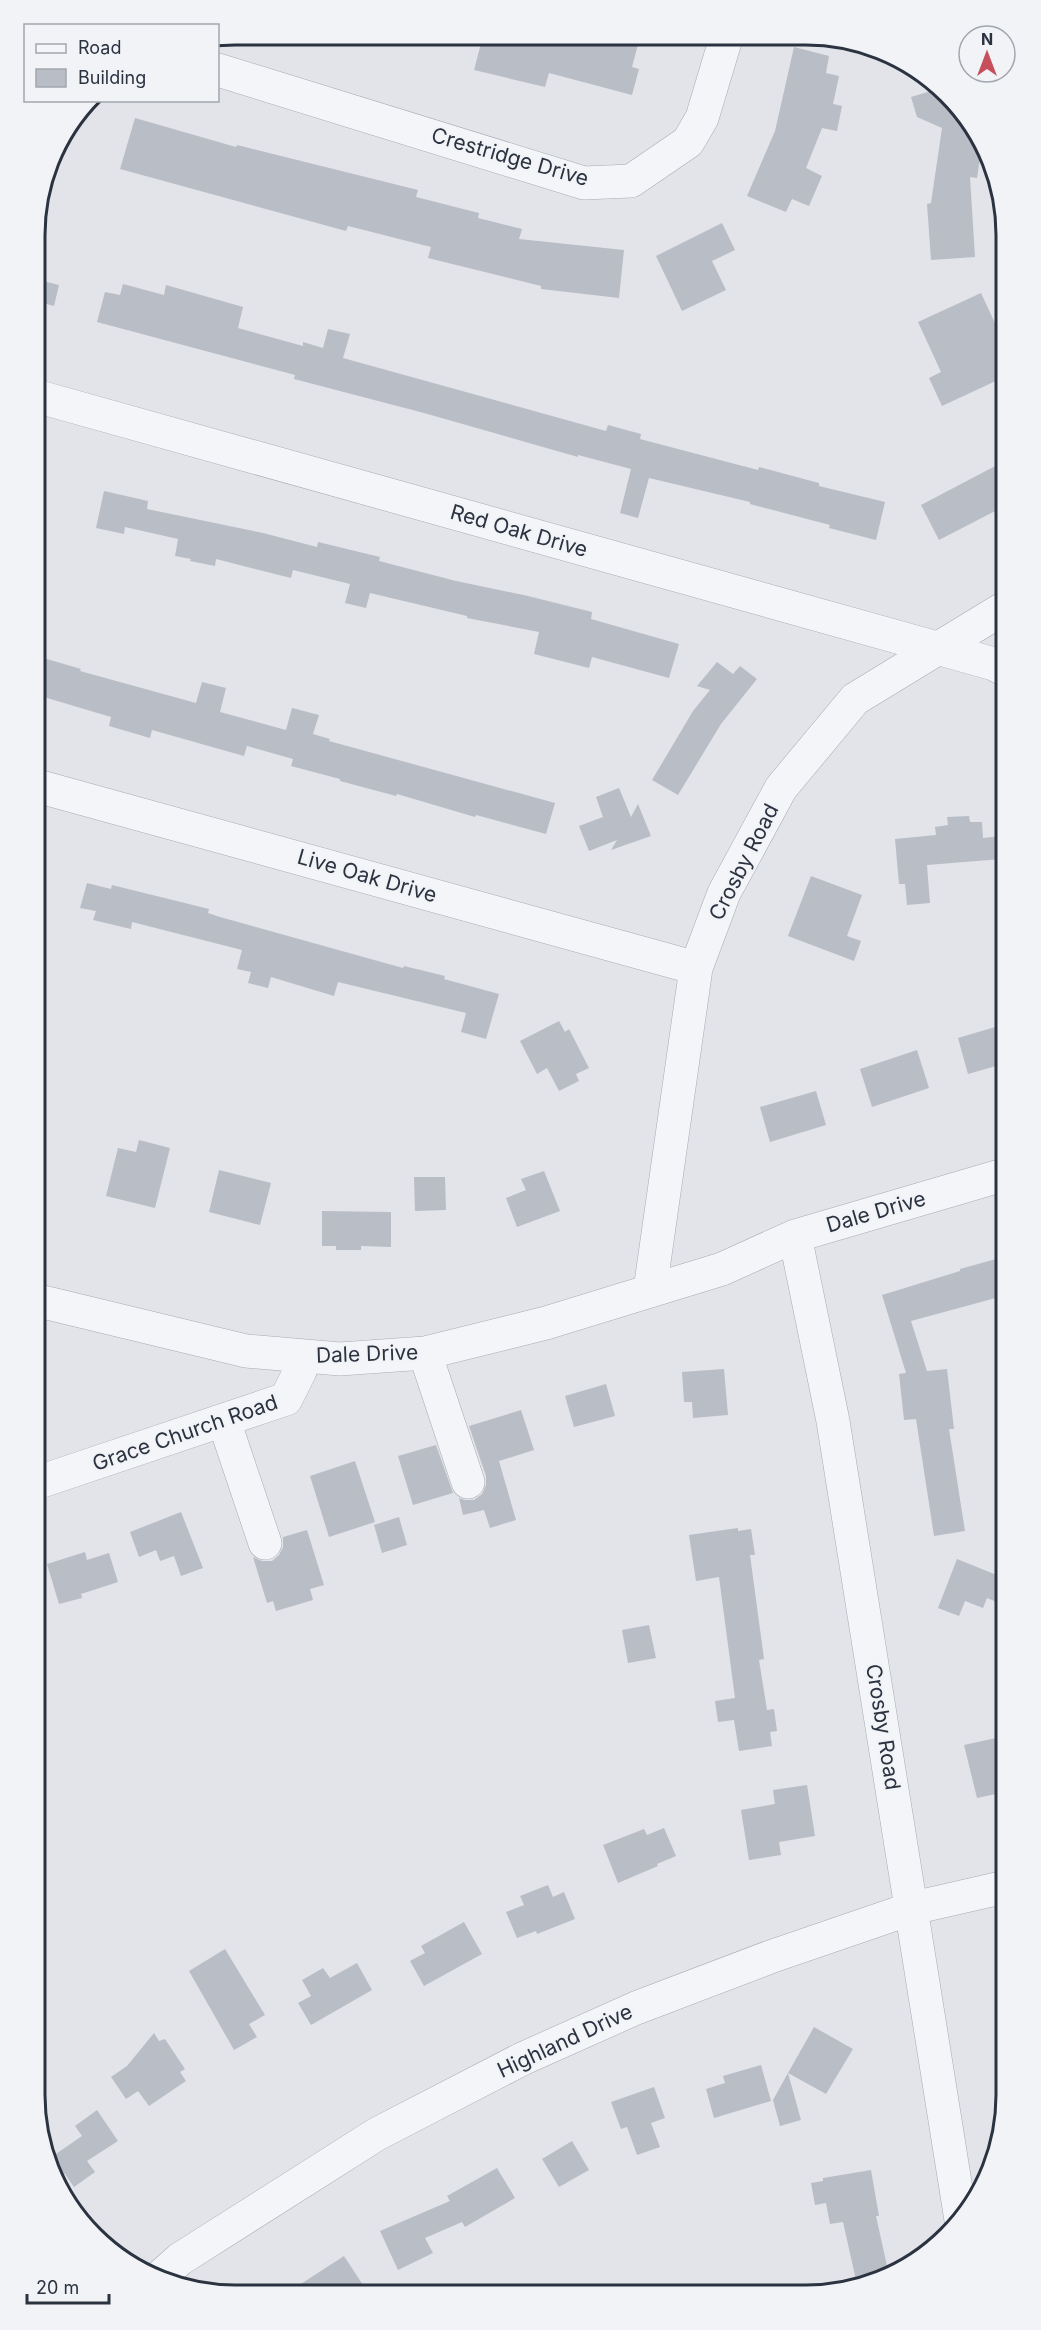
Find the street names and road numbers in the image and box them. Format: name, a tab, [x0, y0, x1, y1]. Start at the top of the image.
street label: Crestridge Drive	[429, 122, 592, 191]
street label: Red Oak Drive	[448, 499, 591, 562]
street label: Crosby Road	[703, 799, 784, 924]
street label: Live Oak Drive	[295, 844, 440, 907]
street label: Dale Drive	[823, 1185, 928, 1238]
street label: Dale Drive	[315, 1339, 419, 1368]
street label: Grace Church Road	[89, 1389, 281, 1476]
street label: Crosby Road	[861, 1662, 906, 1792]
street label: Highland Drive	[493, 1998, 636, 2083]

